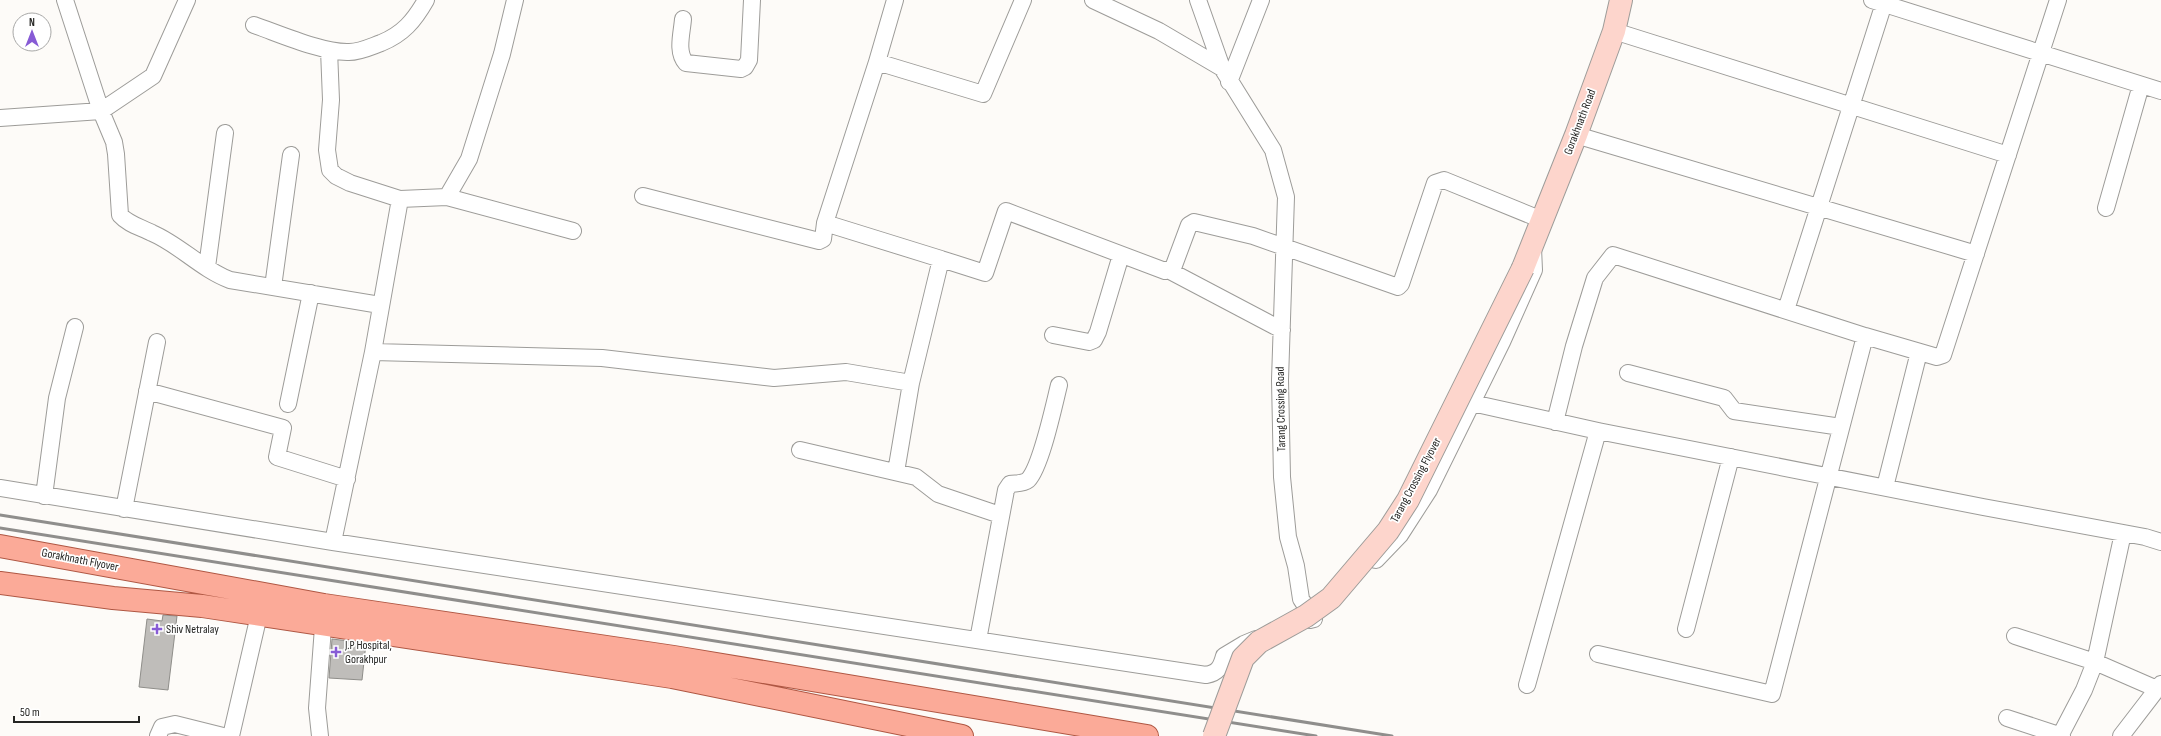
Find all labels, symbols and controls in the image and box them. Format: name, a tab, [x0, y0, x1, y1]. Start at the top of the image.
north arrow	[12, 12, 52, 52]
text: N	[29, 16, 35, 29]
street label: Gorakhnath Road	[1561, 87, 1599, 157]
street label: Tarang Crossing Road	[1273, 366, 1289, 452]
street label: Tarang Crossing Flyover	[1387, 435, 1445, 525]
street label: Gorakhnath Flyover	[40, 545, 120, 575]
place label: Shiv Netralay	[166, 622, 219, 637]
marker: Shiv Netralay	[151, 623, 163, 635]
place label: J.P Hospital, Gorakhpur	[344, 638, 392, 667]
marker: J.P Hospital, Gorakhpur	[330, 646, 342, 658]
scale bar	[14, 698, 139, 724]
text: 50 m	[20, 705, 40, 720]

